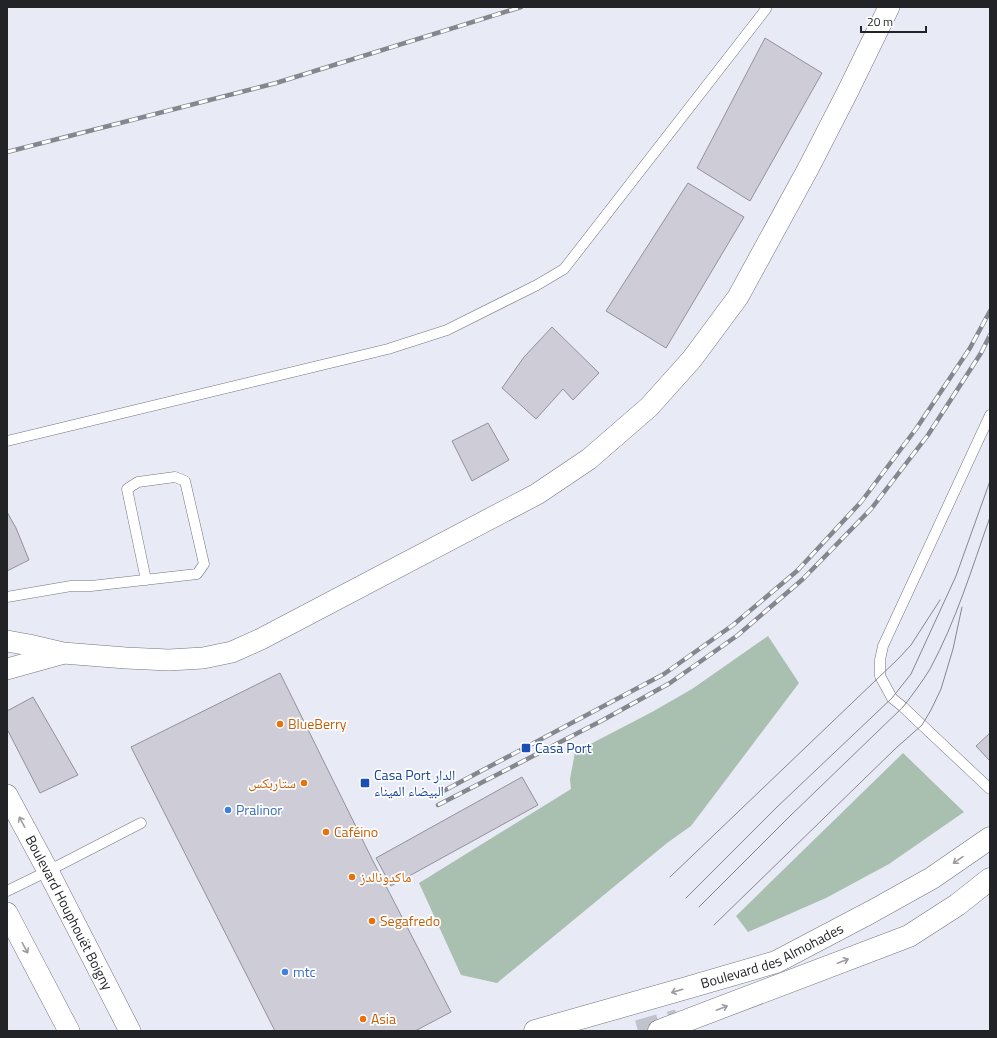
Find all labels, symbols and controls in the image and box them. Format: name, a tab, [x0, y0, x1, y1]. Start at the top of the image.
scale bar	[861, 8, 926, 34]
text: 20 m	[867, 12, 893, 31]
place label: BlueBerry	[288, 713, 347, 734]
marker: BlueBerry	[275, 719, 285, 729]
place label: Casa Port	[535, 737, 592, 758]
marker: Casa Port	[520, 742, 532, 754]
place label: Casa Port الدار البيضاء الميناء	[374, 764, 455, 801]
place label: ستاربكس	[248, 772, 296, 793]
marker: Casa Port الدار البيضاء الميناء	[359, 777, 371, 789]
marker: ستاربكس	[299, 778, 309, 788]
place label: Pralinor	[236, 799, 282, 820]
marker: Pralinor	[223, 805, 233, 815]
one-way arrow	[18, 817, 25, 829]
place label: Caféino	[334, 821, 378, 842]
marker: Caféino	[321, 827, 331, 837]
street label: Boulevard Houphouët Boigny	[21, 831, 118, 994]
one-way arrow	[953, 856, 964, 864]
place label: ماكدونالدز	[359, 866, 411, 887]
marker: ماكدونالدز	[347, 872, 357, 882]
place label: Segafredo	[380, 910, 440, 931]
marker: Segafredo	[367, 916, 377, 926]
street label: Boulevard des Almohades	[698, 917, 847, 993]
one-way arrow	[22, 941, 29, 953]
one-way arrow	[837, 957, 849, 965]
place label: mtc	[293, 961, 316, 982]
marker: mtc	[280, 967, 290, 977]
one-way arrow	[671, 988, 684, 995]
one-way arrow	[715, 1003, 727, 1011]
place label: Asia	[371, 1008, 396, 1029]
marker: Asia	[358, 1014, 368, 1024]

